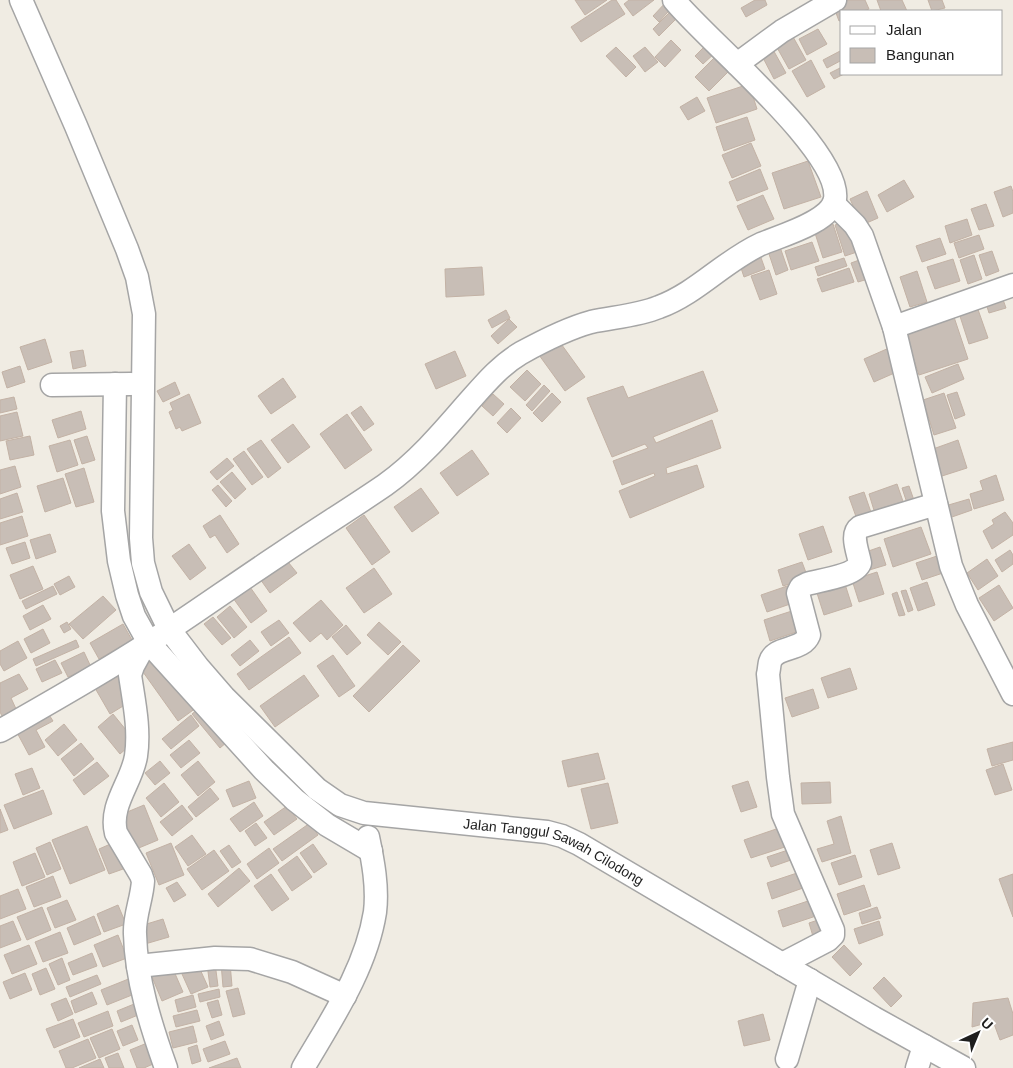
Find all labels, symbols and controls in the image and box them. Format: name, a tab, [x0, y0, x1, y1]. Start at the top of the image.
legend	[840, 10, 1003, 75]
text: Jalan	[886, 21, 922, 38]
text: Bangunan	[886, 46, 954, 63]
street label: Jalan Tanggul Sawah Cilodong	[463, 815, 647, 888]
north arrow	[953, 1008, 1003, 1058]
text: U	[978, 1014, 996, 1033]

